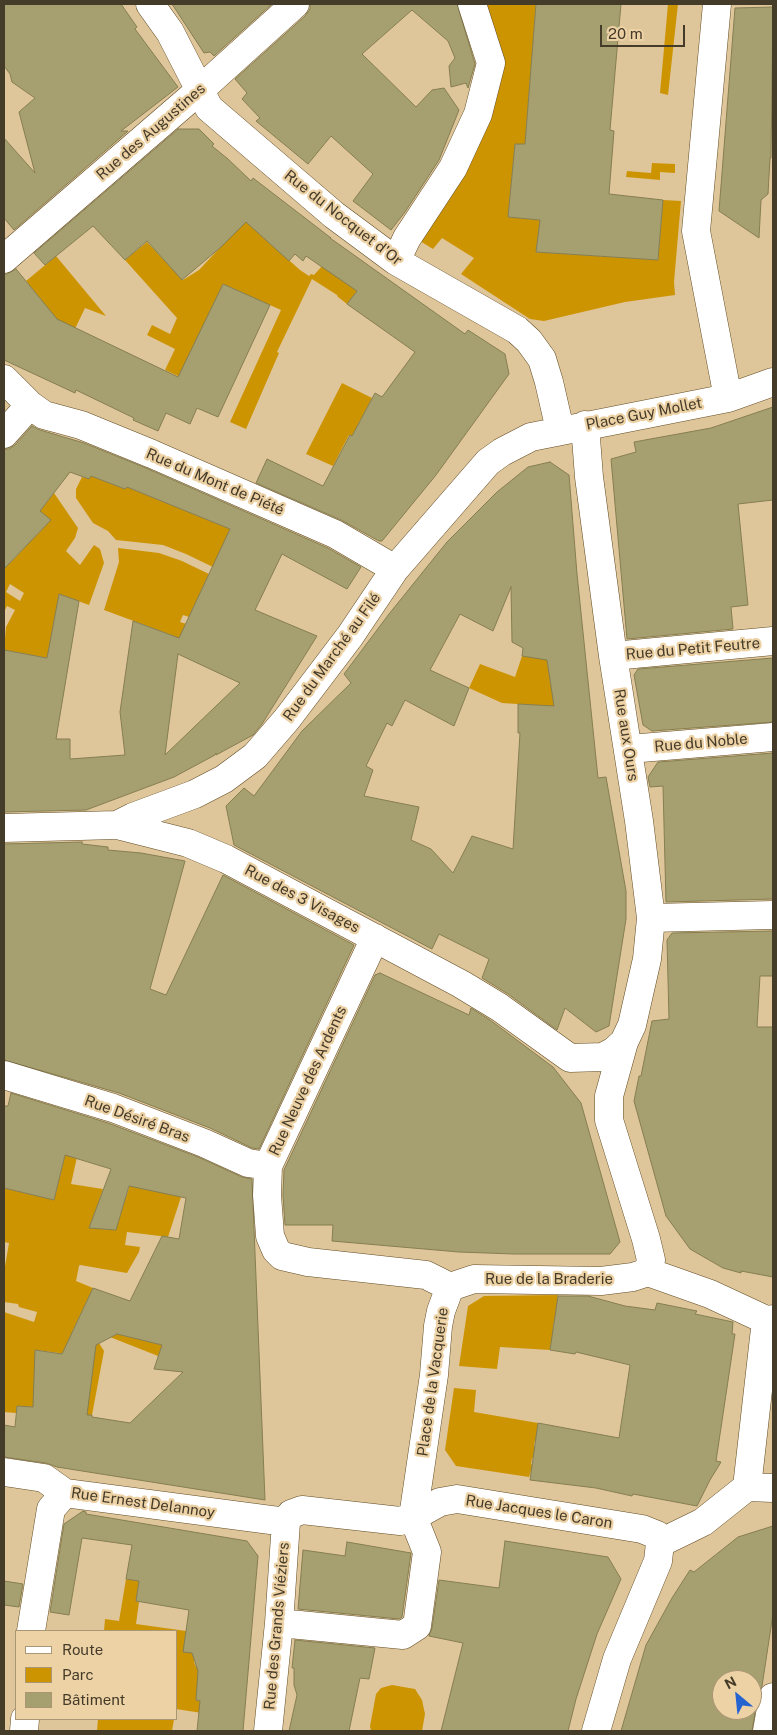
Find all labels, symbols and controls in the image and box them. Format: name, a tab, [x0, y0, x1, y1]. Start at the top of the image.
scale bar	[602, 15, 687, 47]
text: 20 m	[608, 25, 643, 42]
street label: Rue des Augustines	[93, 80, 209, 184]
street label: Rue du Nocquet d'Or	[281, 166, 405, 270]
street label: Place Guy Mollet	[584, 394, 704, 434]
street label: Rue du Mont de Piété	[143, 445, 287, 519]
street label: Rue du Marché au Filé	[279, 589, 385, 725]
street label: Rue du Petit Feutre	[625, 634, 761, 664]
street label: Rue aux Ours	[610, 688, 642, 782]
street label: Rue du Noble	[654, 730, 748, 756]
street label: Rue des 3 Visages	[242, 861, 362, 937]
street label: Rue Neuve des Ardents	[265, 1003, 351, 1159]
street label: Rue Désiré Bras	[82, 1092, 192, 1146]
street label: Rue de la Braderie	[485, 1270, 613, 1288]
street label: Place de la Vacquerie	[414, 1306, 452, 1458]
street label: Rue Ernest Delannoy	[70, 1484, 216, 1522]
street label: Rue Jacques le Caron	[464, 1492, 614, 1532]
street label: Rue des Grands Viéziers	[261, 1541, 293, 1711]
legend	[15, 1630, 178, 1720]
text: Route	[62, 1641, 103, 1658]
text: Parc	[62, 1666, 94, 1683]
north arrow	[712, 1670, 762, 1720]
text: N	[722, 1673, 739, 1692]
text: Bâtiment	[62, 1691, 125, 1708]

